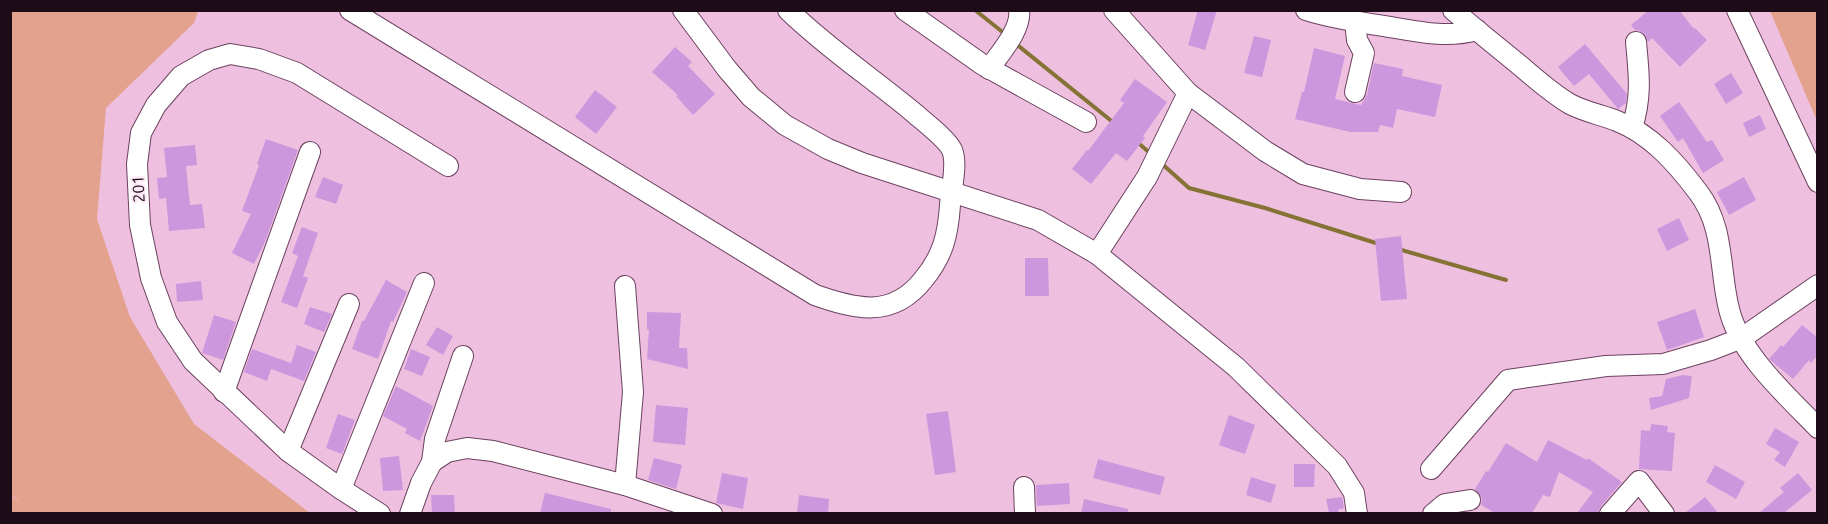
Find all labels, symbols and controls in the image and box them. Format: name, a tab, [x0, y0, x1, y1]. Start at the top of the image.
street label: 201	[128, 175, 148, 203]

